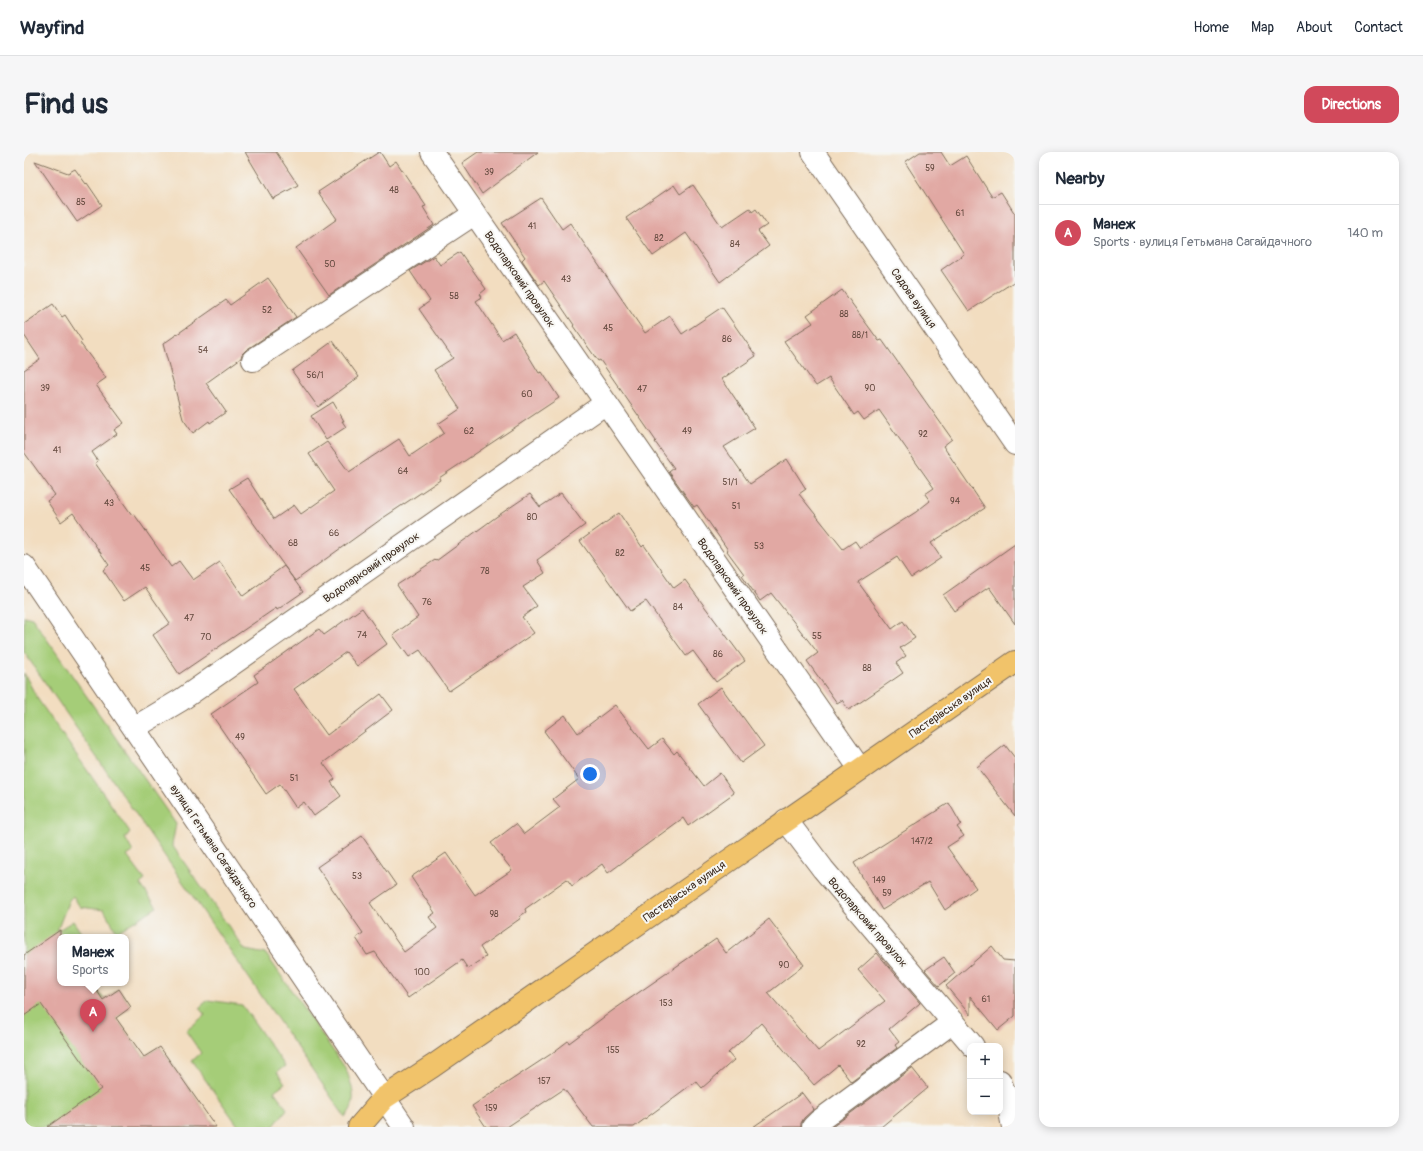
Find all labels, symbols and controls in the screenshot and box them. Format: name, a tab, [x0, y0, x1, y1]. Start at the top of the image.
text: Wayfind	[20, 16, 84, 40]
text: Home	[1194, 19, 1229, 36]
text: Map	[1251, 19, 1274, 36]
text: About	[1296, 19, 1332, 36]
text: Contact	[1354, 19, 1403, 36]
button: Directions	[1304, 86, 1399, 123]
text: Find us	[24, 87, 108, 122]
house number: 59	[925, 163, 935, 174]
house number: 39	[484, 167, 494, 178]
text: Nearby	[1055, 168, 1104, 189]
house number: 48	[389, 185, 399, 196]
house number: 85	[76, 197, 86, 208]
house number: 61	[956, 208, 964, 219]
text: Манеж	[1093, 215, 1135, 234]
house number: 41	[528, 221, 536, 232]
text: A	[1064, 225, 1072, 241]
text: 140 m	[1347, 225, 1383, 241]
street label: Водопарковий провулок	[481, 229, 558, 330]
house number: 82	[654, 233, 664, 244]
text: Sports · вулиця Гетьмана Сагайдачного	[1093, 234, 1312, 250]
house number: 84	[730, 239, 741, 250]
house number: 50	[324, 259, 336, 270]
street label: Садова вулиця	[888, 266, 939, 331]
house number: 43	[561, 274, 571, 285]
house number: 58	[449, 291, 459, 302]
house number: 52	[262, 305, 272, 316]
house number: 88	[839, 309, 849, 320]
house number: 45	[603, 323, 613, 334]
house number: 88/1	[852, 330, 868, 341]
house number: 86	[722, 334, 732, 345]
house number: 54	[198, 345, 209, 356]
house number: 56/1	[307, 370, 323, 381]
house number: 39	[40, 383, 50, 394]
house number: 90	[865, 383, 875, 394]
house number: 47	[637, 384, 647, 395]
house number: 60	[521, 389, 533, 400]
house number: 62	[464, 426, 474, 437]
house number: 49	[682, 426, 692, 437]
house number: 92	[918, 429, 928, 440]
house number: 41	[53, 445, 61, 456]
house number: 64	[398, 466, 409, 477]
house number: 51/1	[722, 477, 738, 488]
house number: 94	[950, 496, 961, 507]
house number: 43	[104, 498, 114, 509]
house number: 51	[732, 501, 740, 512]
house number: 80	[527, 512, 537, 523]
house number: 66	[329, 528, 339, 539]
street label: Водопарковий провулок	[321, 529, 422, 606]
street label: Водопарковий провулок	[694, 536, 771, 637]
house number: 68	[288, 538, 298, 549]
house number: 53	[754, 541, 764, 552]
house number: 82	[615, 548, 625, 559]
house number: 45	[140, 563, 150, 574]
house number: 78	[480, 566, 490, 577]
house number: 76	[422, 597, 432, 608]
house number: 84	[673, 602, 684, 613]
house number: 47	[184, 613, 194, 624]
house number: 74	[357, 630, 368, 641]
house number: 55	[812, 631, 822, 642]
house number: 70	[201, 632, 211, 643]
house number: 86	[713, 649, 723, 660]
house number: 88	[862, 663, 872, 674]
street label: Пастерівська вулиця	[907, 674, 994, 741]
house number: 49	[235, 732, 245, 743]
your location	[580, 764, 600, 784]
house number: 51	[290, 773, 298, 784]
street label: вулиця Гетьмана Сагайдачного	[167, 782, 260, 911]
house number: 147/2	[911, 836, 933, 847]
street label: Пастерівська вулиця	[641, 858, 728, 925]
house number: 53	[352, 871, 362, 882]
street label: Водопарковий провулок	[825, 875, 910, 970]
house number: 149	[872, 875, 886, 886]
house number: 59	[882, 888, 892, 899]
house number: 98	[489, 909, 499, 920]
popup	[57, 934, 129, 986]
text: Манеж	[72, 943, 114, 962]
house number: 90	[779, 960, 789, 971]
text: Sports	[72, 962, 108, 978]
house number: 100	[414, 967, 430, 978]
house number: 61	[982, 994, 990, 1005]
house number: 153	[659, 998, 673, 1009]
pin: A	[80, 999, 106, 1032]
house number: 92	[856, 1039, 866, 1050]
map controls	[967, 1043, 1003, 1115]
button: +	[967, 1043, 1003, 1079]
house number: 155	[606, 1045, 620, 1056]
house number: 157	[537, 1076, 551, 1087]
button: −	[967, 1079, 1003, 1115]
house number: 159	[484, 1103, 498, 1114]

